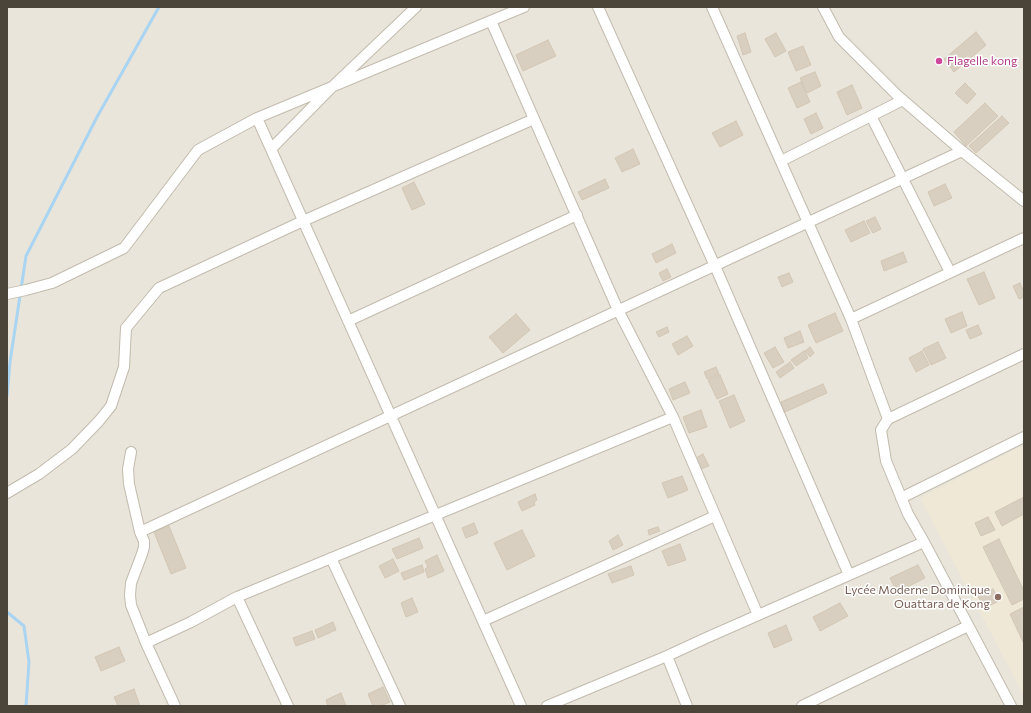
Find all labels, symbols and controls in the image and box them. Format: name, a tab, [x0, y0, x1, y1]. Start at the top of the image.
place label: Flagelle kong	[947, 54, 1017, 68]
marker: Flagelle kong	[934, 56, 944, 66]
place label: Lycée Moderne Dominique Ouattara de Kong	[845, 583, 990, 611]
marker: Lycée Moderne Dominique Ouattara de Kong	[993, 592, 1003, 602]

